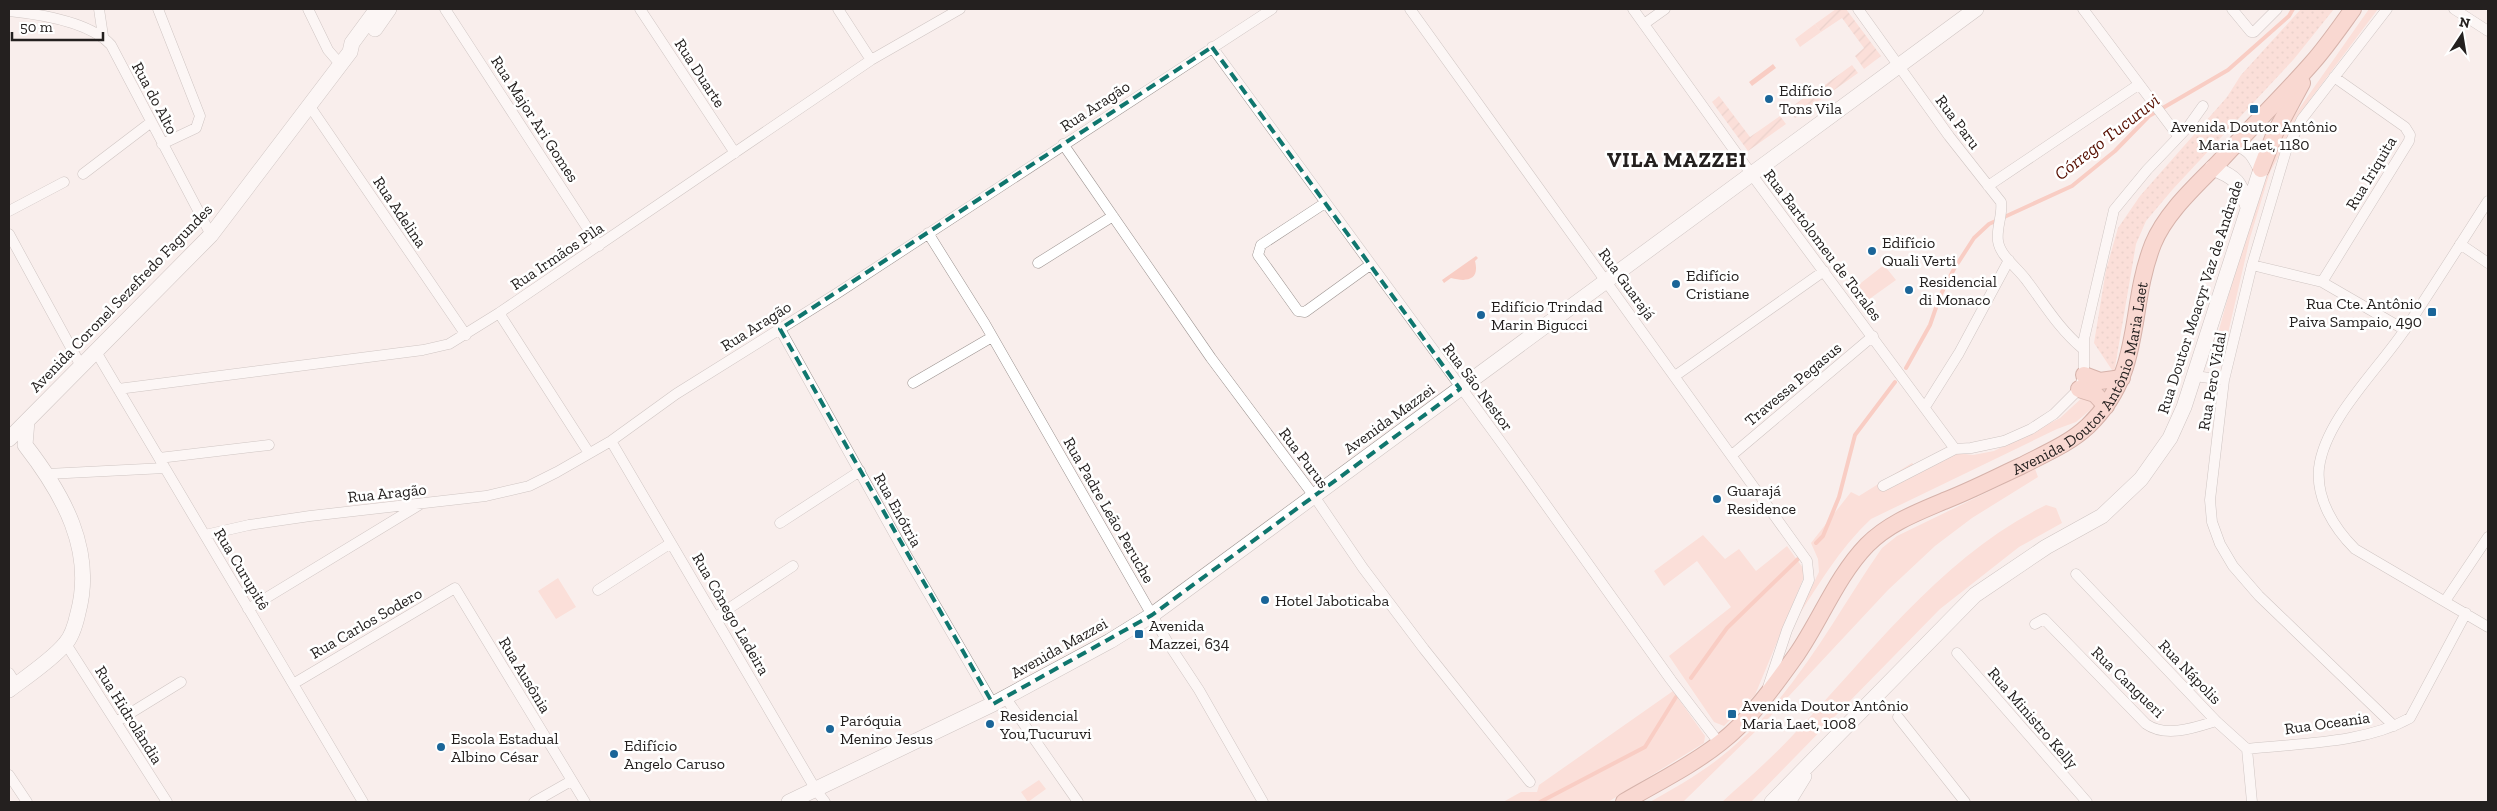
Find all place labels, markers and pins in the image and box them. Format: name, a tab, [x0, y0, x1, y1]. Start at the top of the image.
place label: Edifício Tons Vila	[1779, 81, 1842, 118]
marker: Edifício Tons Vila	[1763, 93, 1775, 105]
marker: Avenida Doutor Antônio Maria Laet, 1180	[2248, 103, 2260, 115]
place label: Avenida Doutor Antônio Maria Laet, 1180	[2171, 117, 2337, 154]
place label: Edifício Quali Verti	[1882, 233, 1957, 270]
marker: Edifício Quali Verti	[1866, 245, 1878, 257]
place label: Edifício Cristiane	[1686, 266, 1749, 303]
place label: Residencial di Monaco	[1919, 272, 1997, 309]
marker: Edifício Cristiane	[1670, 278, 1682, 290]
marker: Residencial di Monaco	[1903, 284, 1915, 296]
place label: Rua Cte. Antônio Paiva Sampaio, 490	[2289, 294, 2422, 331]
place label: Edifício Trindad Marin Bigucci	[1491, 297, 1603, 334]
marker: Rua Cte. Antônio Paiva Sampaio, 490	[2426, 306, 2438, 318]
marker: Edifício Trindad Marin Bigucci	[1475, 309, 1487, 321]
place label: Guarajá Residence	[1727, 481, 1796, 518]
marker: Guarajá Residence	[1711, 493, 1723, 505]
place label: Hotel Jaboticaba	[1275, 591, 1389, 610]
marker: Hotel Jaboticaba	[1259, 594, 1271, 606]
place label: Avenida Mazzei, 634	[1149, 616, 1230, 653]
marker: Avenida Mazzei, 634	[1133, 628, 1145, 640]
place label: Avenida Doutor Antônio Maria Laet, 1008	[1742, 696, 1909, 733]
place label: Residencial You,Tucuruvi	[999, 706, 1092, 743]
marker: Avenida Doutor Antônio Maria Laet, 1008	[1726, 708, 1738, 720]
place label: Paróquia Menino Jesus	[840, 711, 933, 748]
marker: Residencial You,Tucuruvi	[984, 718, 996, 730]
marker: Paróquia Menino Jesus	[824, 723, 836, 735]
place label: Escola Estadual Albino César	[451, 729, 558, 766]
place label: Edifício Angelo Caruso	[624, 736, 725, 773]
marker: Escola Estadual Albino César	[435, 741, 447, 753]
marker: Edifício Angelo Caruso	[608, 748, 620, 760]

